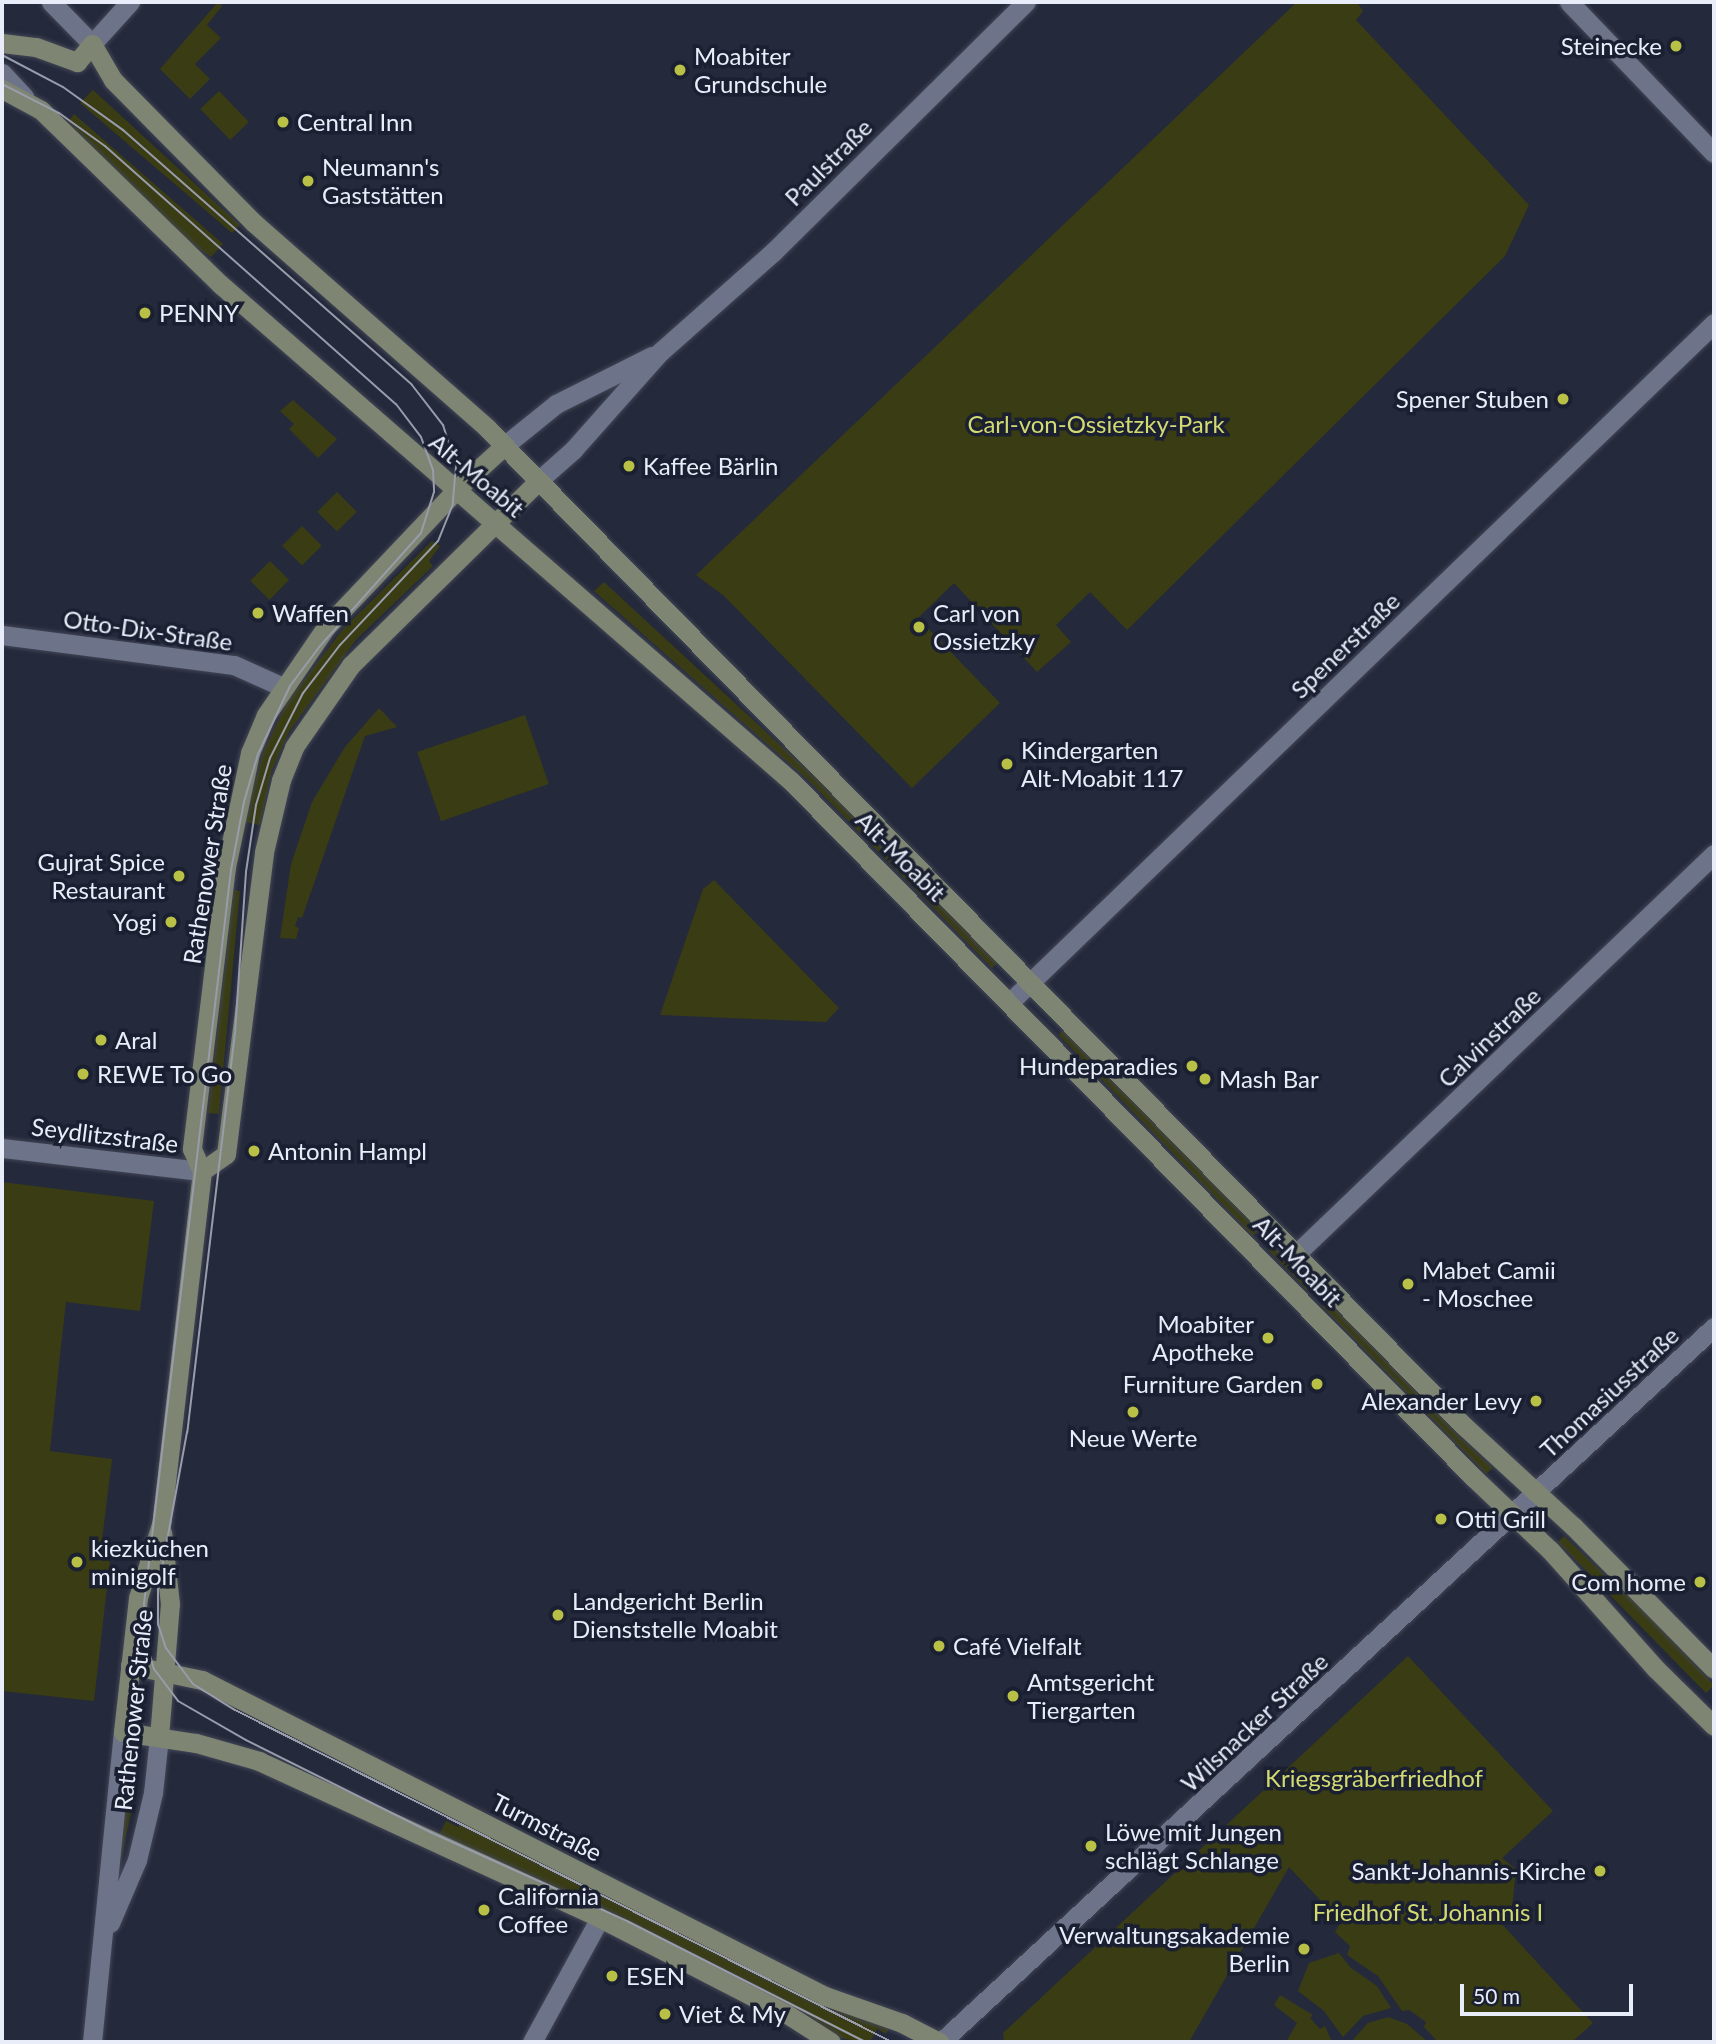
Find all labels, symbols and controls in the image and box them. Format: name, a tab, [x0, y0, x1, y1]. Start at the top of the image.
place label: Steinecke	[1561, 32, 1662, 60]
marker: Steinecke	[1668, 38, 1684, 54]
place label: Moabiter Grundschule	[694, 42, 827, 98]
marker: Moabiter Grundschule	[672, 62, 688, 78]
place label: Central Inn	[297, 108, 413, 136]
street label: Paulstraße	[779, 113, 877, 211]
marker: Central Inn	[275, 114, 291, 130]
place label: Neumann's Gaststätten	[322, 153, 444, 209]
marker: Neumann's Gaststätten	[300, 173, 316, 189]
place label: PENNY	[159, 299, 239, 327]
marker: PENNY	[137, 305, 153, 321]
place label: Spener Stuben	[1395, 385, 1549, 413]
marker: Spener Stuben	[1555, 391, 1571, 407]
park label: Carl-von-Ossietzky-Park	[967, 410, 1225, 438]
street label: Alt-Moabit	[424, 427, 530, 523]
place label: Kaffee Bärlin	[643, 452, 778, 480]
marker: Kaffee Bärlin	[621, 458, 637, 474]
street label: Spenerstraße	[1285, 586, 1405, 704]
place label: Waffen	[272, 599, 349, 627]
place label: Carl von Ossietzky	[933, 599, 1035, 655]
street label: Otto-Dix-Straße	[62, 604, 234, 656]
marker: Waffen	[250, 605, 266, 621]
marker: Carl von Ossietzky	[911, 619, 927, 635]
place label: Kindergarten Alt-Moabit 117	[1021, 736, 1184, 792]
marker: Kindergarten Alt-Moabit 117	[999, 756, 1015, 772]
street label: Rathenower Straße	[177, 762, 237, 966]
street label: Alt-Moabit	[850, 805, 952, 907]
place label: Gujrat Spice Restaurant	[38, 848, 165, 904]
marker: Gujrat Spice Restaurant	[171, 868, 187, 884]
place label: Yogi	[113, 908, 157, 936]
marker: Yogi	[163, 914, 179, 930]
street label: Calvinstraße	[1432, 981, 1546, 1093]
place label: Aral	[115, 1026, 157, 1054]
marker: Aral	[93, 1032, 109, 1048]
place label: Hundeparadies	[1019, 1052, 1178, 1080]
marker: Hundeparadies	[1184, 1058, 1200, 1074]
place label: REWE To Go	[97, 1060, 233, 1088]
place label: Mash Bar	[1219, 1065, 1319, 1093]
marker: REWE To Go	[75, 1066, 91, 1082]
marker: Mash Bar	[1197, 1071, 1213, 1087]
street label: Seydlitzstraße	[30, 1112, 180, 1158]
place label: Antonin Hampl	[268, 1137, 427, 1165]
marker: Antonin Hampl	[246, 1143, 262, 1159]
street label: Alt-Moabit	[1248, 1210, 1348, 1312]
place label: Mabet Camii - Moschee	[1422, 1256, 1556, 1312]
marker: Mabet Camii - Moschee	[1400, 1276, 1416, 1292]
place label: Moabiter Apotheke	[1152, 1310, 1254, 1366]
street label: Thomasiusstraße	[1534, 1321, 1684, 1463]
marker: Moabiter Apotheke	[1260, 1330, 1276, 1346]
place label: Furniture Garden	[1123, 1370, 1303, 1398]
marker: Furniture Garden	[1309, 1376, 1325, 1392]
place label: Alexander Levy	[1361, 1387, 1522, 1415]
marker: Alexander Levy	[1528, 1393, 1544, 1409]
marker: Neue Werte	[1125, 1404, 1141, 1420]
place label: Neue Werte	[1069, 1424, 1197, 1452]
place label: Otti Grill	[1455, 1505, 1546, 1533]
marker: Otti Grill	[1433, 1511, 1449, 1527]
place label: kiezküchen minigolf	[91, 1534, 209, 1590]
marker: kiezküchen minigolf	[69, 1554, 85, 1570]
place label: Com home	[1571, 1568, 1686, 1596]
marker: Com home	[1692, 1574, 1708, 1590]
place label: Landgericht Berlin Dienststelle Moabit	[572, 1587, 778, 1643]
marker: Landgericht Berlin Dienststelle Moabit	[550, 1607, 566, 1623]
street label: Rathenower Straße	[108, 1608, 158, 1812]
place label: Café Vielfalt	[953, 1632, 1082, 1660]
marker: Café Vielfalt	[931, 1638, 947, 1654]
street label: Wilsnacker Straße	[1174, 1646, 1334, 1798]
place label: Amtsgericht Tiergarten	[1027, 1668, 1154, 1724]
marker: Amtsgericht Tiergarten	[1005, 1688, 1021, 1704]
park label: Kriegsgräberfriedhof	[1265, 1764, 1483, 1792]
street label: Turmstraße	[487, 1787, 607, 1867]
place label: Löwe mit Jungen schlägt Schlange	[1105, 1818, 1283, 1874]
marker: Löwe mit Jungen schlägt Schlange	[1083, 1838, 1099, 1854]
place label: Sankt-Johannis-Kirche	[1352, 1857, 1586, 1885]
marker: Sankt-Johannis-Kirche	[1592, 1863, 1608, 1879]
place label: California Coffee	[498, 1882, 599, 1938]
park label: Friedhof St. Johannis I	[1312, 1898, 1544, 1926]
marker: California Coffee	[476, 1902, 492, 1918]
place label: Verwaltungsakademie Berlin	[1059, 1921, 1290, 1977]
marker: Verwaltungsakademie Berlin	[1296, 1941, 1312, 1957]
place label: ESEN	[626, 1962, 685, 1990]
marker: ESEN	[604, 1968, 620, 1984]
scale bar	[1464, 1970, 1637, 2014]
text: 50 m	[1473, 1983, 1520, 2008]
place label: Viet & My	[679, 2000, 786, 2028]
marker: Viet & My	[657, 2006, 673, 2022]

